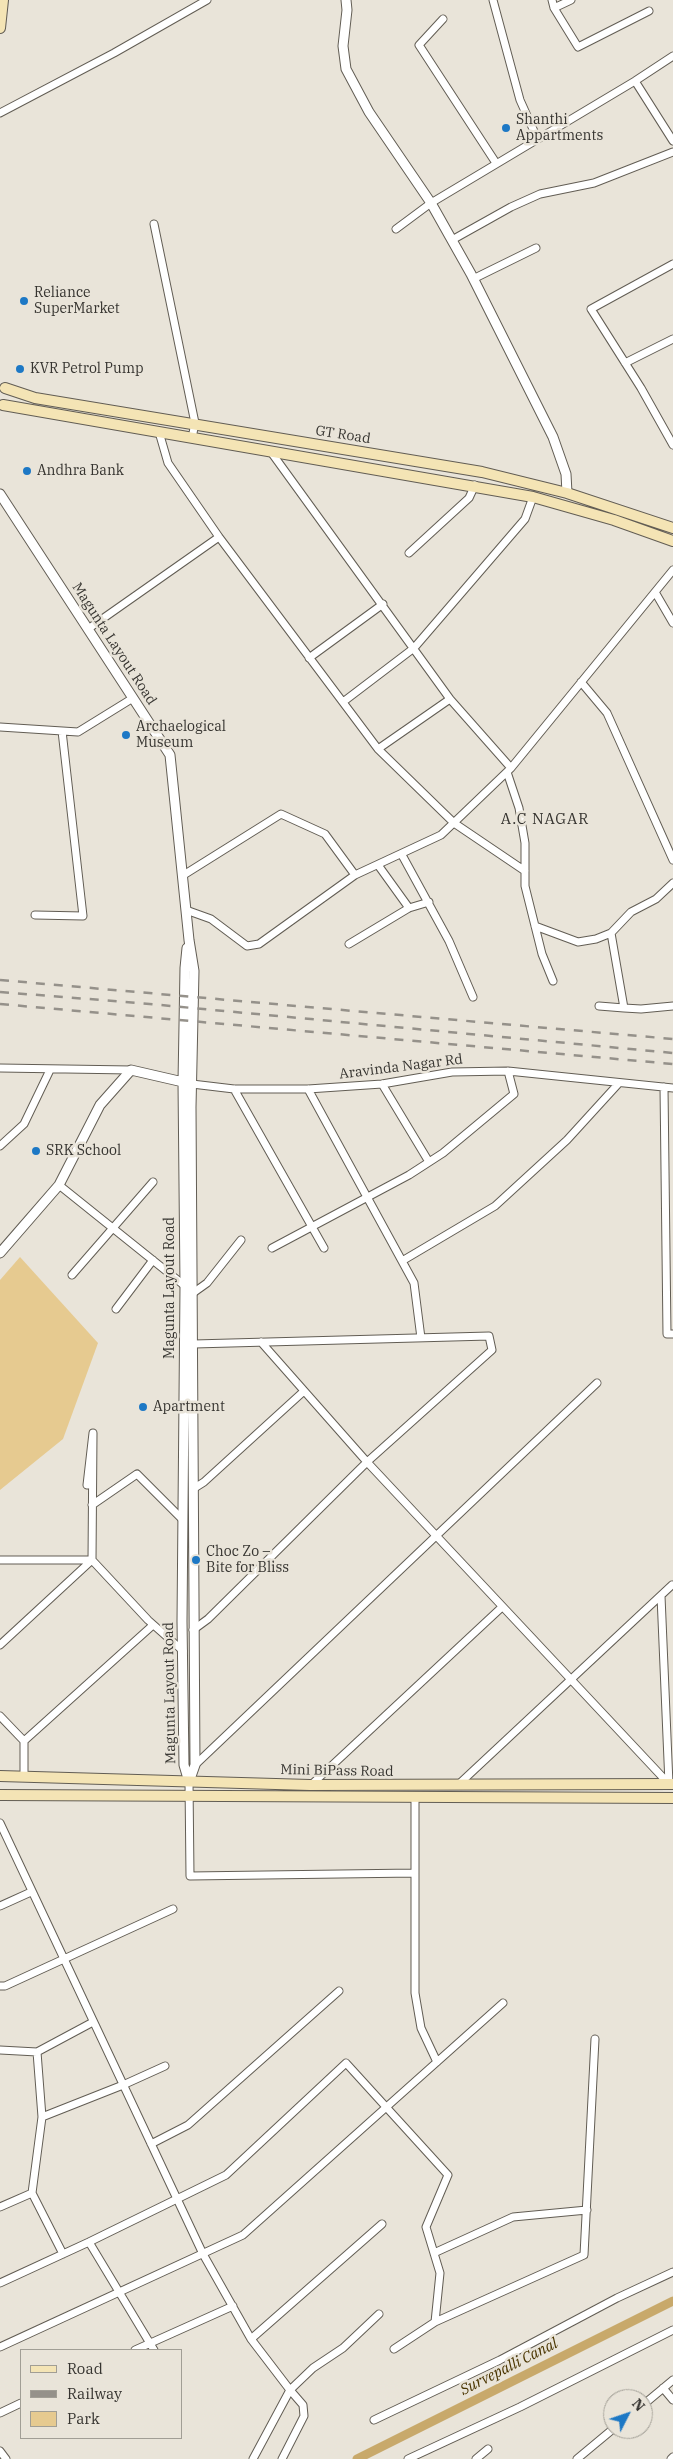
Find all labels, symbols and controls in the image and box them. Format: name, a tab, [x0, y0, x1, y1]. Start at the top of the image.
place label: Shanthi Appartments	[516, 112, 603, 144]
marker: Shanthi Appartments	[500, 122, 512, 134]
place label: Reliance SuperMarket	[34, 285, 120, 318]
marker: Reliance SuperMarket	[18, 295, 30, 307]
place label: KVR Petrol Pump	[30, 361, 144, 377]
marker: KVR Petrol Pump	[14, 363, 26, 375]
street label: GT Road	[314, 422, 372, 448]
place label: Andhra Bank	[37, 463, 124, 479]
marker: Andhra Bank	[21, 465, 33, 477]
street label: Magunta Layout Road	[68, 580, 160, 708]
place label: Archaelogical Museum	[136, 719, 226, 752]
marker: Archaelogical Museum	[120, 729, 132, 741]
district label: A.C NAGAR	[500, 811, 590, 829]
street label: Aravinda Nagar Rd	[338, 1051, 464, 1083]
place label: SRK School	[46, 1143, 121, 1159]
marker: SRK School	[30, 1145, 42, 1157]
street label: Magunta Layout Road	[162, 1217, 178, 1359]
place label: Apartment	[153, 1399, 225, 1415]
marker: Apartment	[137, 1401, 149, 1413]
place label: Choc Zo – Bite for Bliss	[206, 1544, 289, 1576]
marker: Choc Zo – Bite for Bliss	[190, 1554, 202, 1566]
street label: Magunta Layout Road	[160, 1622, 180, 1764]
street label: Mini BiPass Road	[280, 1762, 394, 1780]
water label: Survepalli Canal	[457, 2335, 561, 2399]
legend	[20, 2349, 182, 2439]
text: Road	[67, 2359, 103, 2378]
text: Railway	[67, 2384, 122, 2403]
north arrow	[603, 2389, 653, 2439]
text: N	[628, 2395, 649, 2415]
text: Park	[67, 2409, 100, 2428]

